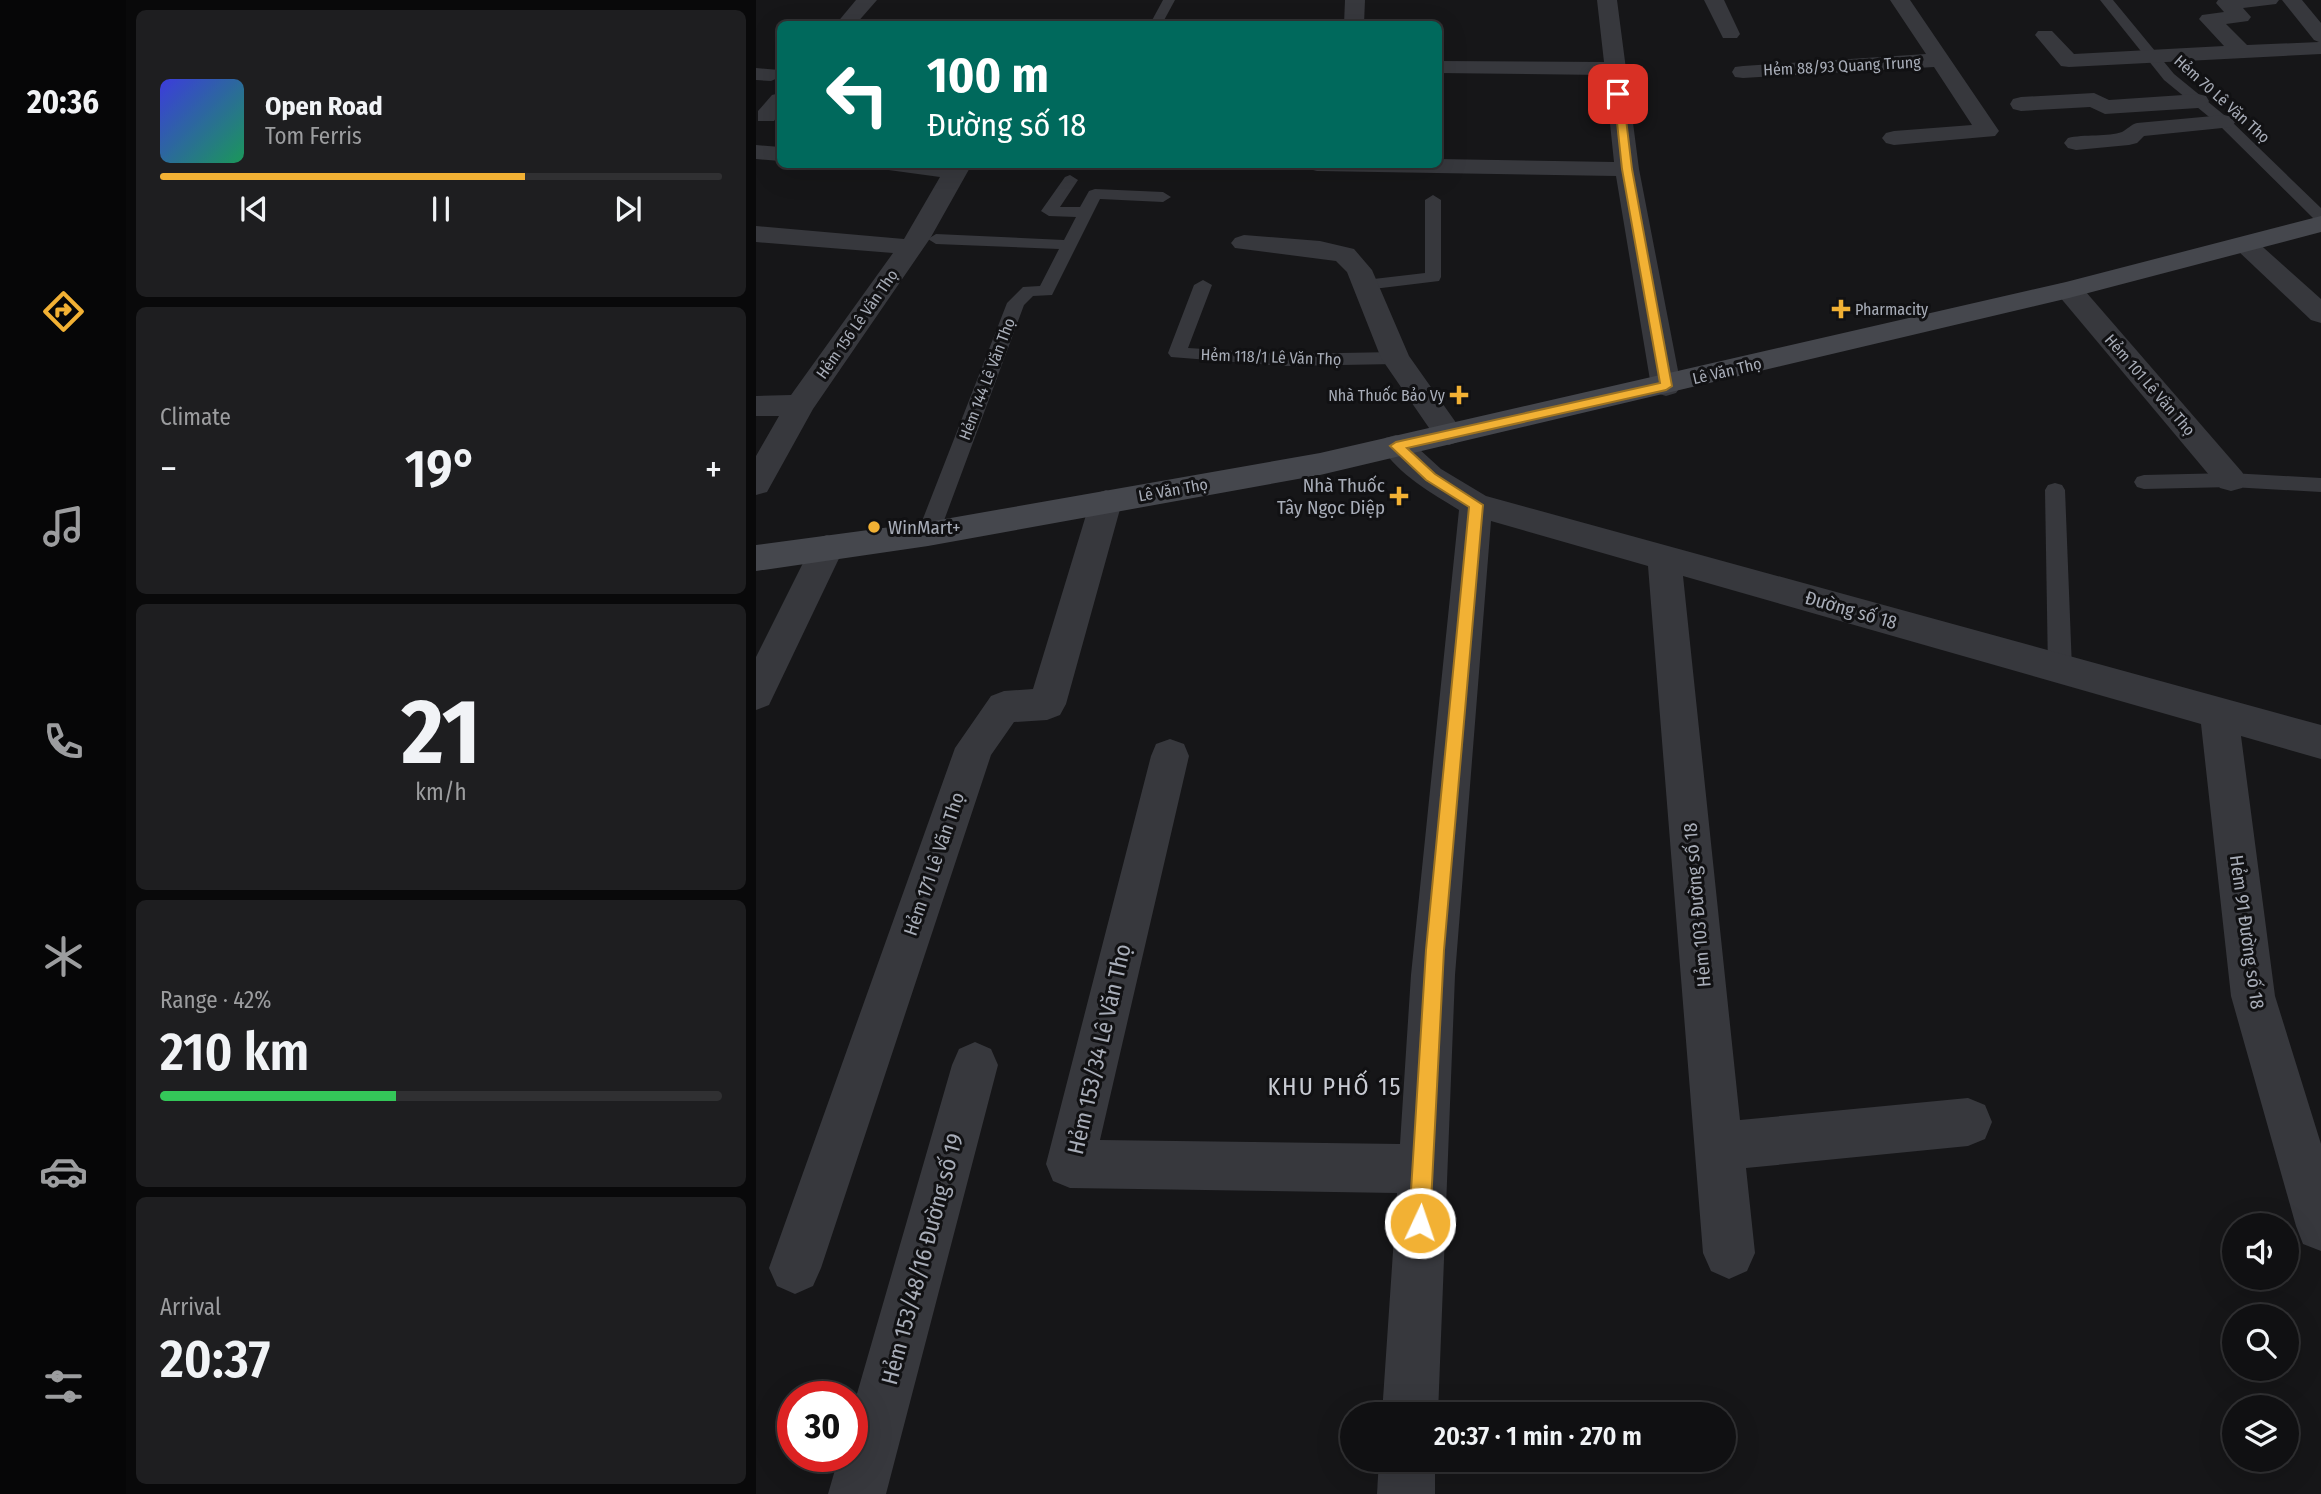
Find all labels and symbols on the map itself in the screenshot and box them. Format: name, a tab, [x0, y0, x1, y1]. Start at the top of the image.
street label: Hẻm 70 Lê Văn Thọ	[2170, 51, 2274, 147]
street label: Hẻm 88/93 Quang Trung	[1763, 52, 1922, 80]
pin	[1588, 64, 1648, 124]
street label: Hẻm 156 Lê Văn Thọ	[812, 266, 902, 382]
place label: Pharmacity	[1855, 300, 1929, 319]
marker: Pharmacity	[1833, 301, 1849, 317]
street label: Hẻm 144 Lê Văn Thọ	[955, 315, 1019, 443]
street label: Hẻm 101 Lê Văn Thọ	[2101, 330, 2199, 440]
street label: Hẻm 118/1 Lê Văn Thọ	[1200, 345, 1342, 369]
street label: Lê Văn Thọ	[1691, 354, 1763, 388]
place label: Nhà Thuốc Bảo Vy	[1328, 385, 1446, 405]
marker: Nhà Thuốc Bảo Vy	[1451, 387, 1467, 403]
place label: Nhà Thuốc Tây Ngọc Diệp	[1277, 474, 1385, 519]
street label: Lê Văn Thọ	[1137, 475, 1209, 505]
marker: Nhà Thuốc Tây Ngọc Diệp	[1391, 488, 1407, 504]
place label: WinMart+	[888, 516, 961, 539]
marker: WinMart+	[866, 519, 882, 535]
street label: Đường số 18	[1802, 586, 1900, 634]
street label: Hẻm 171 Lê Văn Thọ	[899, 789, 969, 939]
street label: Hẻm 103 Đường số 18	[1678, 822, 1716, 988]
street label: Hẻm 91 Đường số 18	[2225, 853, 2269, 1011]
street label: Hẻm 153/34 Lê Văn Thọ	[1061, 941, 1137, 1157]
district label: KHU PHỐ 15	[1267, 1069, 1403, 1101]
street label: Hẻm 153/48/16 Đường số 19	[875, 1130, 969, 1388]
position arrow	[1383, 1186, 1457, 1260]
speed limit sign: 30	[777, 1381, 868, 1472]

